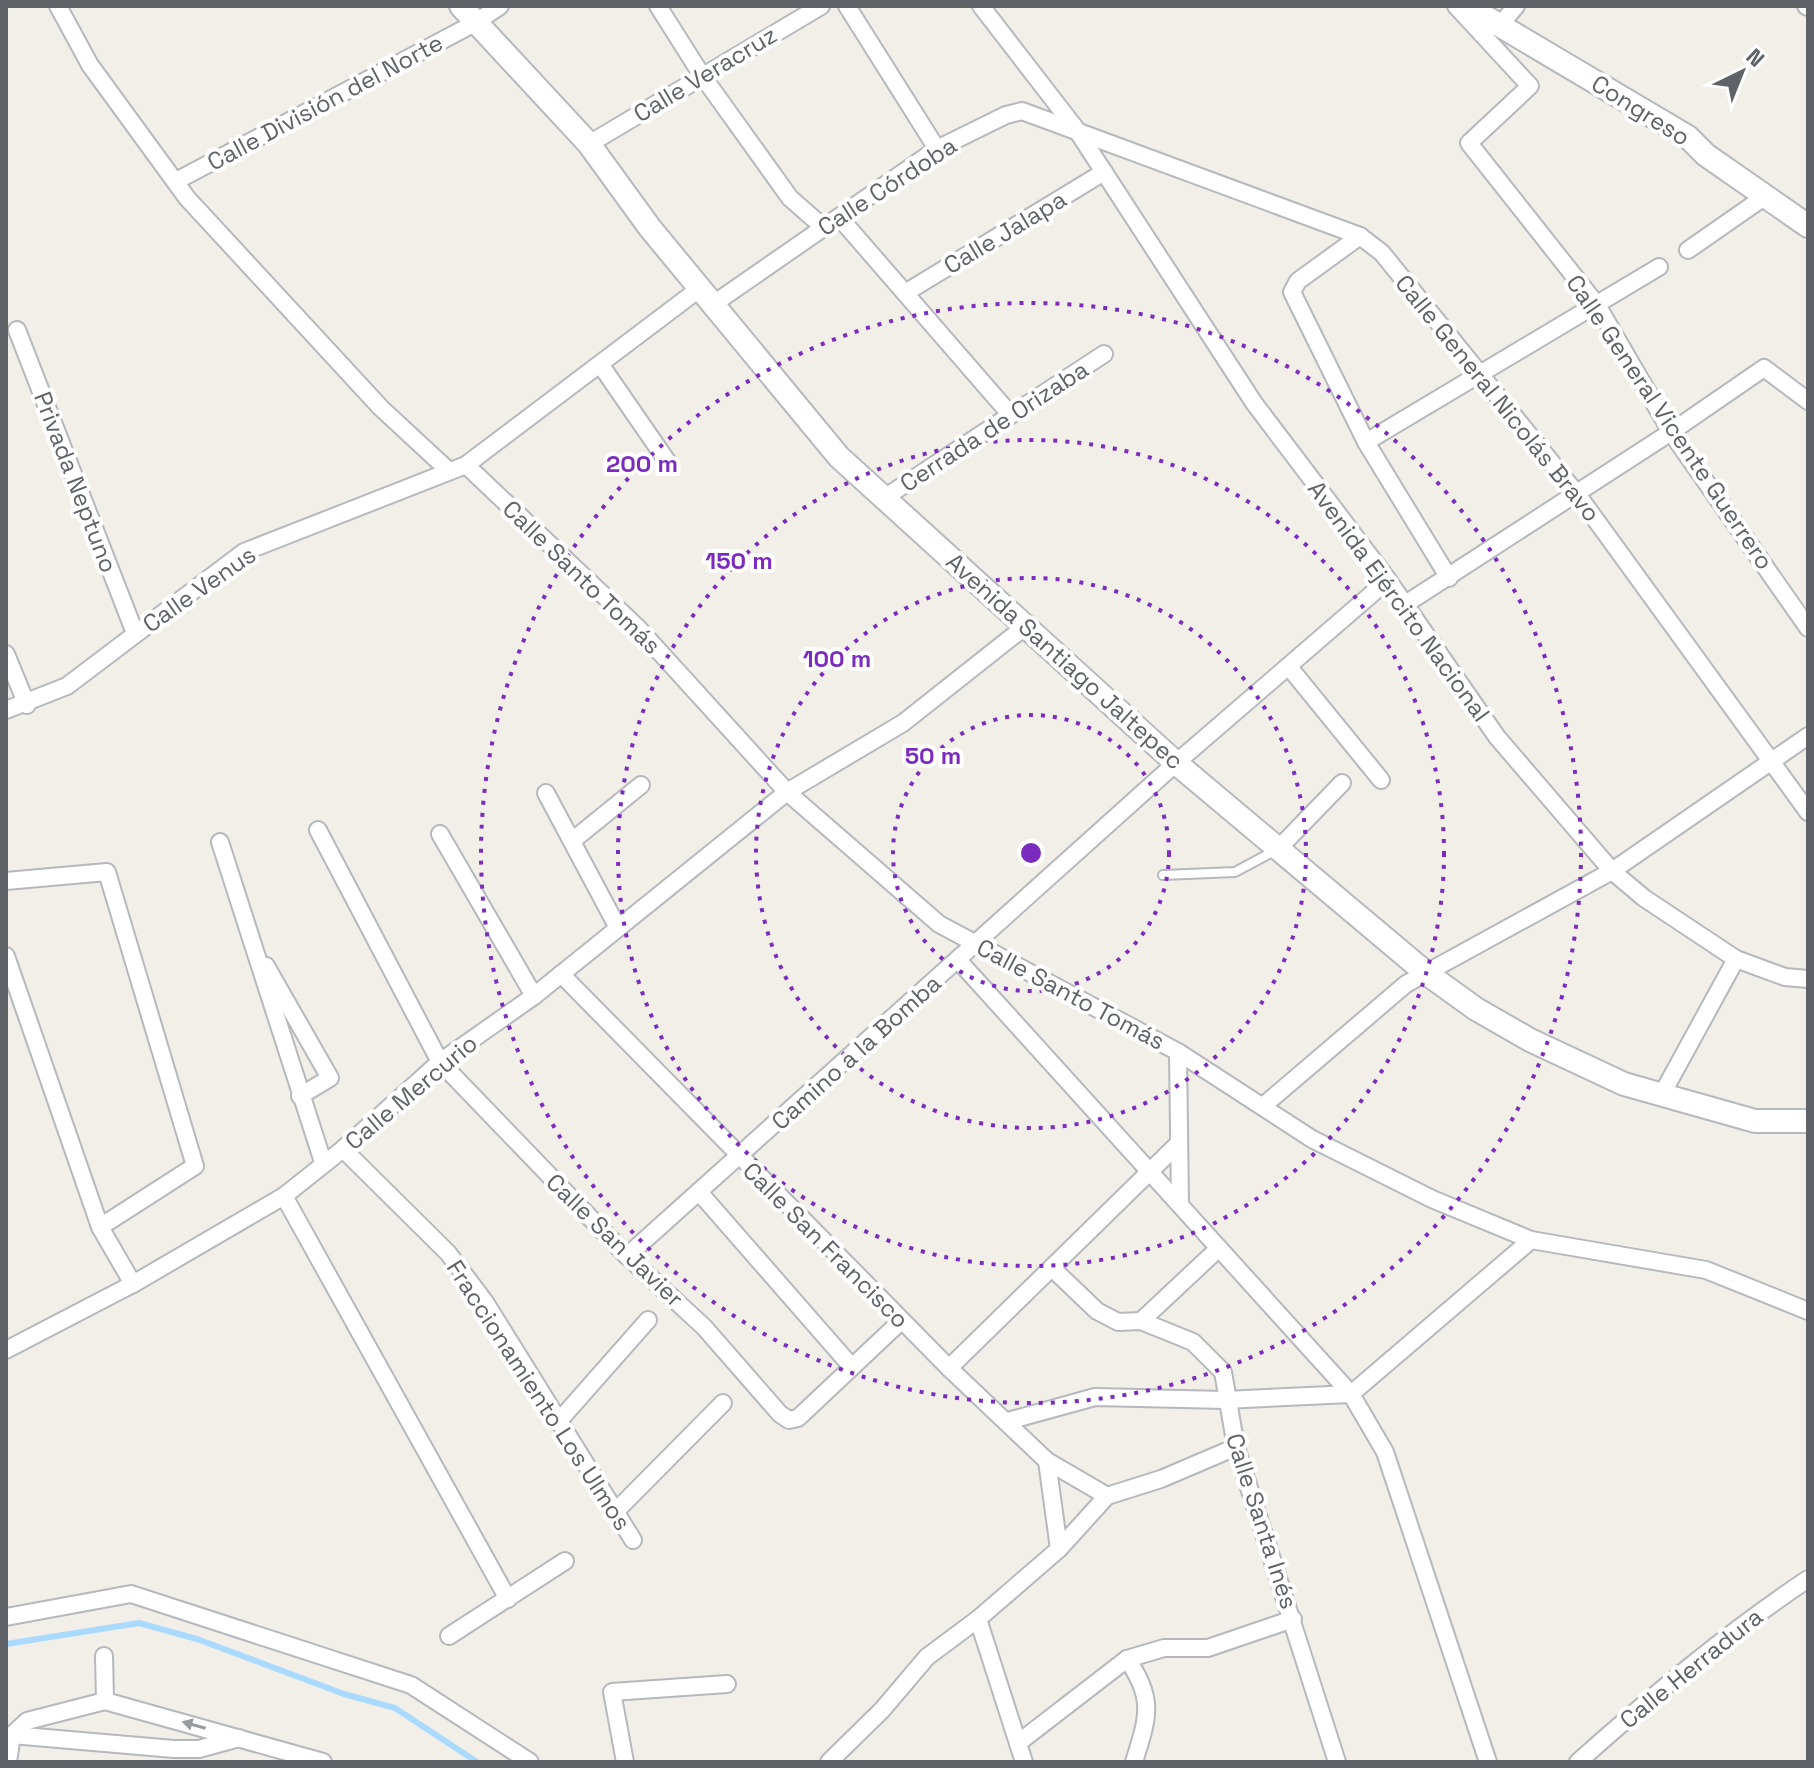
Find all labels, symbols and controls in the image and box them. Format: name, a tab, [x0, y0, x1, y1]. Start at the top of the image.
street label: Calle Veracruz	[628, 19, 782, 129]
street label: Calle División del Norte	[202, 27, 448, 177]
north arrow	[1702, 32, 1782, 112]
text: N	[1741, 42, 1771, 73]
street label: Congreso	[1586, 68, 1696, 152]
street label: Calle Córdoba	[812, 129, 963, 243]
street label: Calle Jalapa	[938, 183, 1072, 281]
street label: Calle General Nicolás Bravo	[1389, 268, 1607, 528]
street label: Calle General Vicente Guerrero	[1560, 269, 1780, 575]
street label: Cerrada de Orizaba	[894, 353, 1094, 499]
street label: Privada Neptuno	[27, 387, 125, 577]
text: 200 m	[606, 448, 678, 479]
street label: Avenida Ejército Nacional	[1301, 474, 1497, 728]
street label: Calle Santo Tomás	[496, 493, 668, 661]
street label: Calle Venus	[136, 539, 262, 639]
text: 150 m	[705, 545, 773, 576]
street label: Avenida Santiago Jaltepec	[940, 546, 1190, 776]
text: 100 m	[803, 643, 871, 674]
text: 50 m	[905, 740, 961, 771]
centre of rings	[1017, 839, 1045, 867]
street label: Calle Santo Tomás	[972, 931, 1170, 1057]
street label: Camino a la Bomba	[765, 967, 947, 1136]
street label: Calle Mercurio	[338, 1028, 484, 1156]
street label: Calle San Francisco	[736, 1155, 916, 1335]
street label: Calle San Javier	[540, 1166, 690, 1314]
street label: Fraccionamiento Los Ulmos	[440, 1254, 638, 1536]
street label: Calle Santa Inés	[1219, 1429, 1305, 1613]
street label: Calle Herradura	[1613, 1601, 1769, 1735]
one-way arrow	[182, 1719, 207, 1731]

